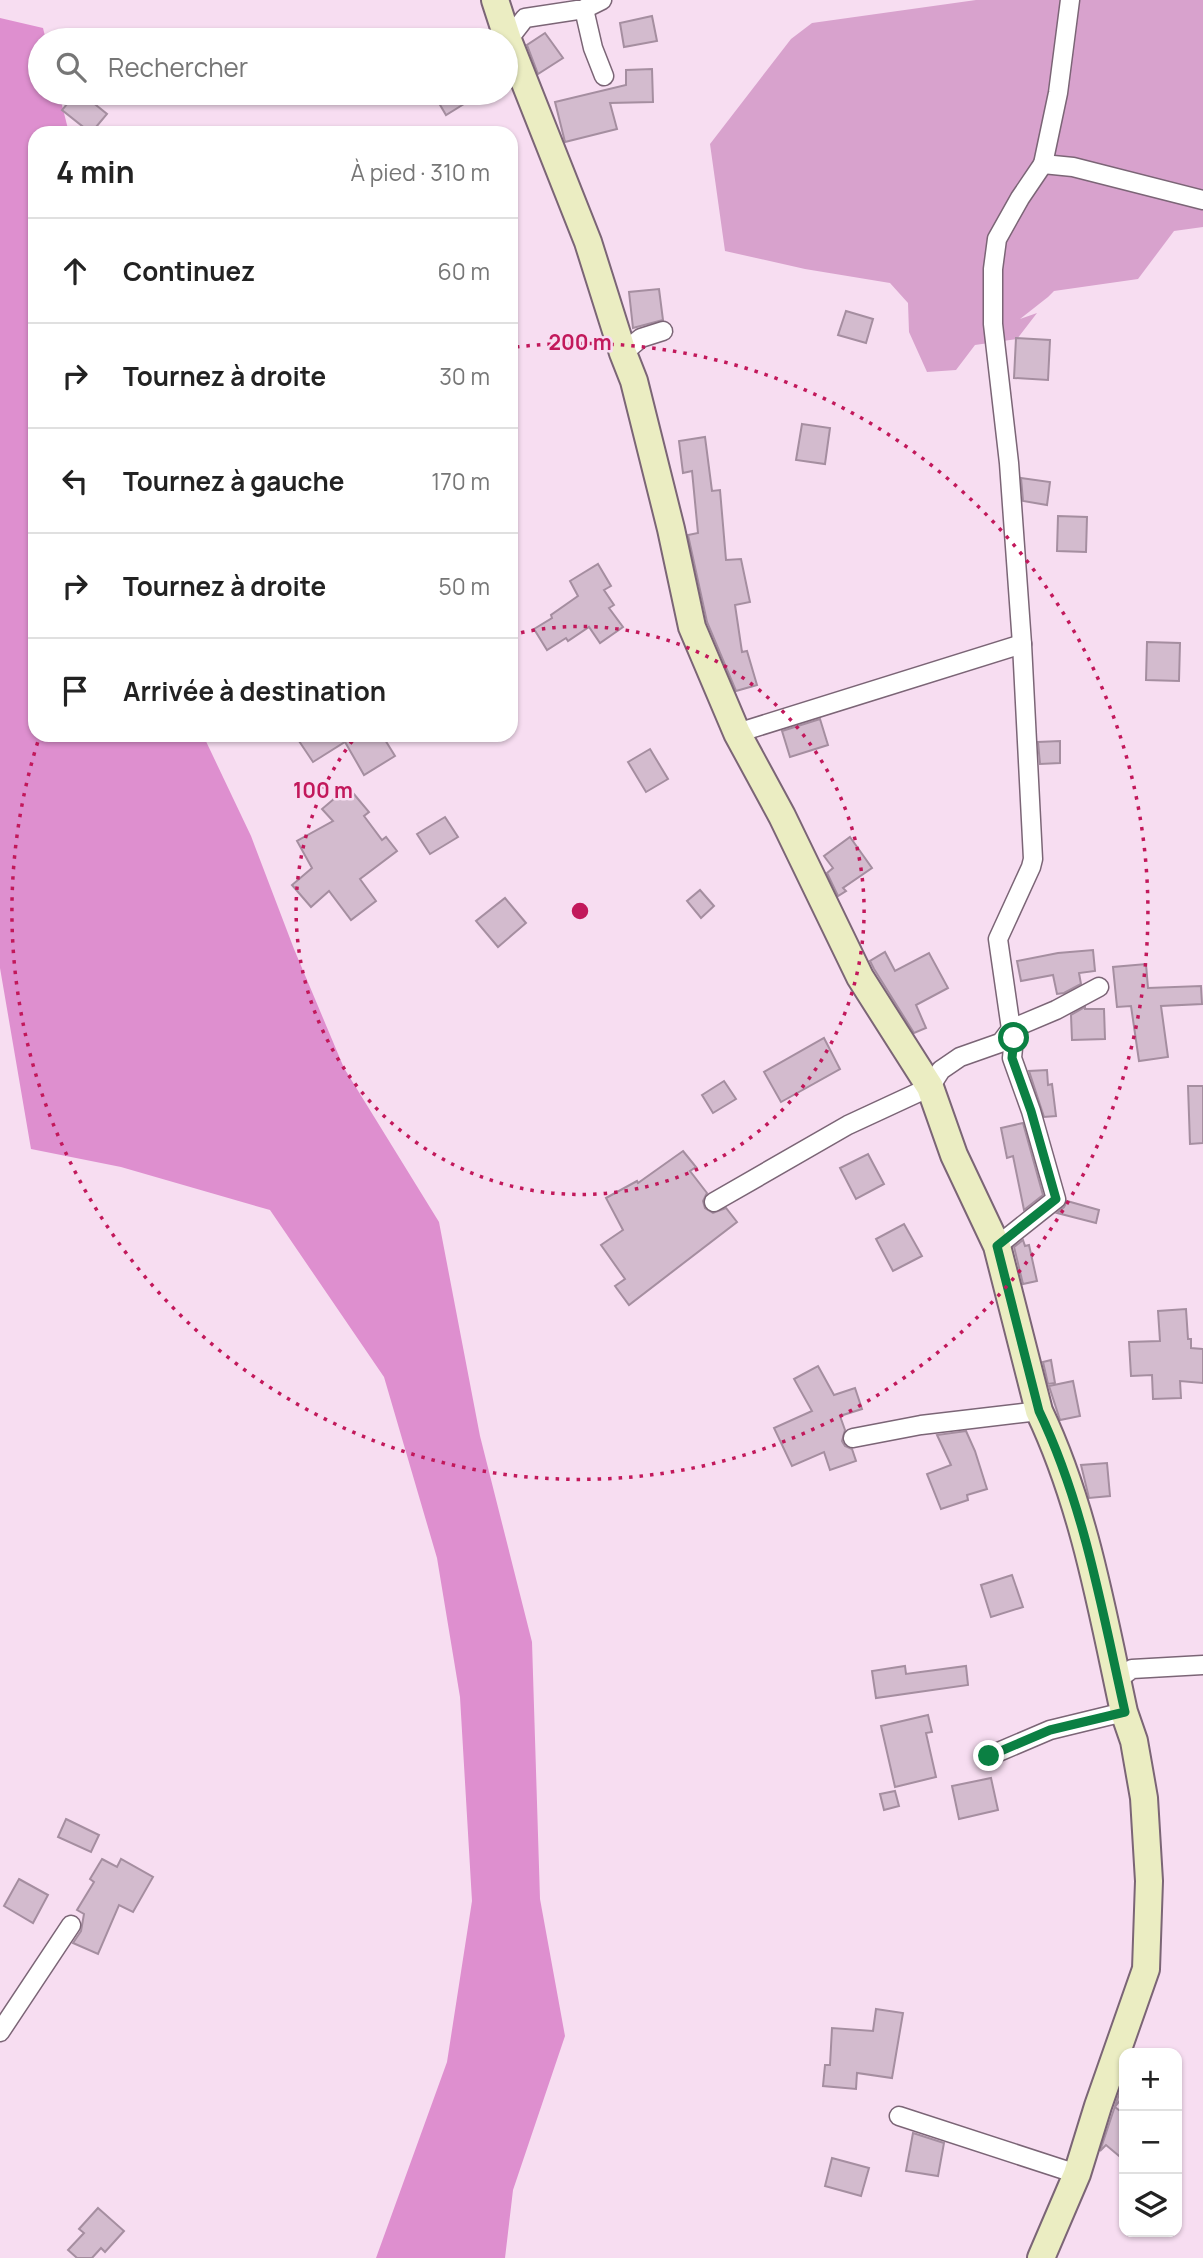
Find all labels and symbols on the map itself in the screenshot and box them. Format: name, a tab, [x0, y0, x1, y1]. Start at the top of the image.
text: 200 m	[548, 328, 612, 356]
text: 100 m	[293, 776, 353, 804]
centre of rings	[568, 899, 592, 923]
route start	[998, 1022, 1029, 1053]
route end	[973, 1740, 1004, 1771]

